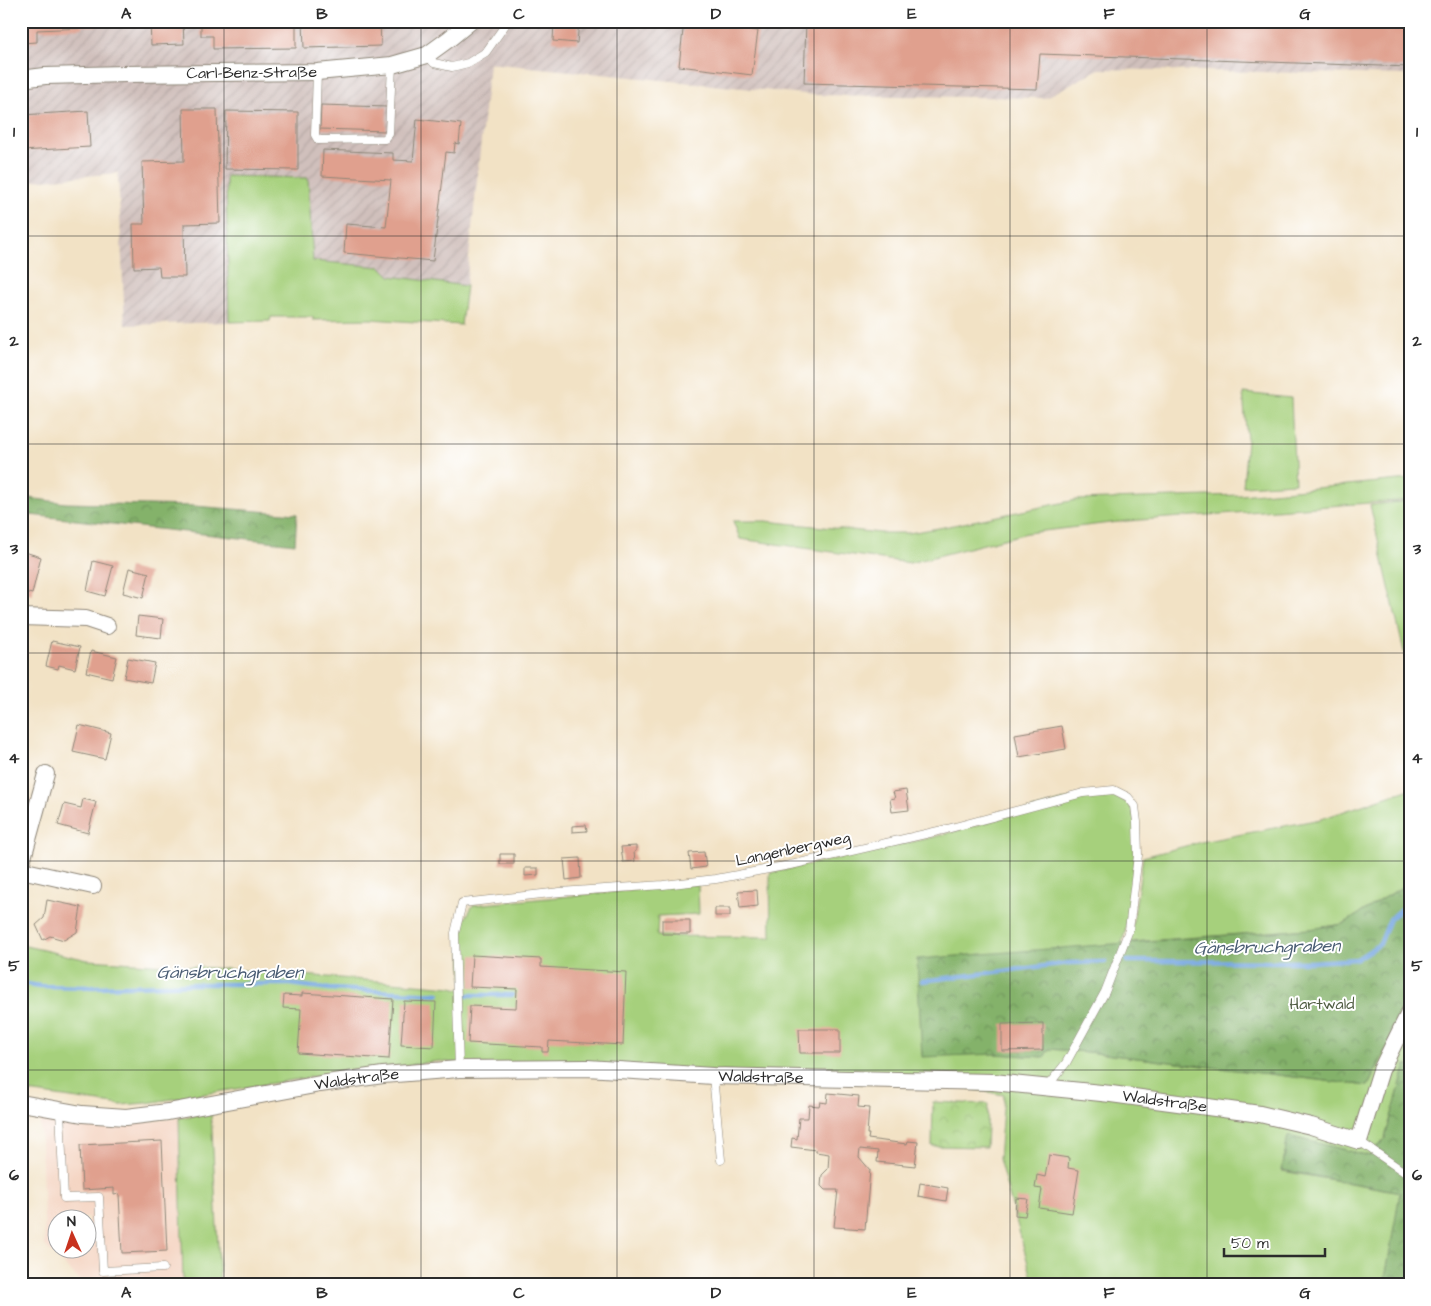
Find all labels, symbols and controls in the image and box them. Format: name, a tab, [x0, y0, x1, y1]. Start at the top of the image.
text: A	[121, 3, 132, 25]
text: B	[316, 3, 328, 25]
text: C	[513, 3, 525, 25]
text: D	[711, 3, 722, 25]
text: E	[907, 3, 917, 25]
text: F	[1103, 3, 1115, 25]
text: G	[1299, 3, 1311, 25]
street label: Carl-Benz-Straße	[186, 61, 317, 84]
text: 1	[13, 121, 16, 143]
text: 1	[1416, 121, 1419, 143]
text: 2	[8, 330, 19, 352]
text: 2	[1411, 330, 1422, 352]
text: 3	[9, 538, 19, 560]
text: 3	[1412, 538, 1422, 560]
text: 4	[9, 747, 20, 769]
text: 4	[1412, 747, 1423, 769]
street label: Langenbergweg	[734, 826, 853, 873]
water label: Gänsbruchgraben	[1194, 933, 1342, 962]
text: 5	[8, 955, 20, 977]
text: 5	[1411, 955, 1423, 977]
water label: Gänsbruchgraben	[157, 960, 305, 986]
park label: Hartwald	[1290, 993, 1354, 1015]
street label: Waldstraße	[313, 1063, 400, 1096]
street label: Waldstraße	[718, 1065, 804, 1089]
street label: Waldstraße	[1121, 1085, 1209, 1118]
text: 6	[9, 1164, 19, 1186]
text: 6	[1412, 1164, 1422, 1186]
north arrow	[48, 1208, 98, 1258]
text: N	[66, 1212, 76, 1232]
scale bar	[1224, 1226, 1325, 1258]
text: 50 m	[1231, 1233, 1269, 1254]
text: A	[121, 1282, 132, 1304]
text: B	[316, 1282, 328, 1304]
text: C	[513, 1282, 525, 1304]
text: D	[711, 1282, 722, 1304]
text: E	[907, 1282, 917, 1304]
text: F	[1103, 1282, 1115, 1304]
text: G	[1299, 1282, 1311, 1304]

